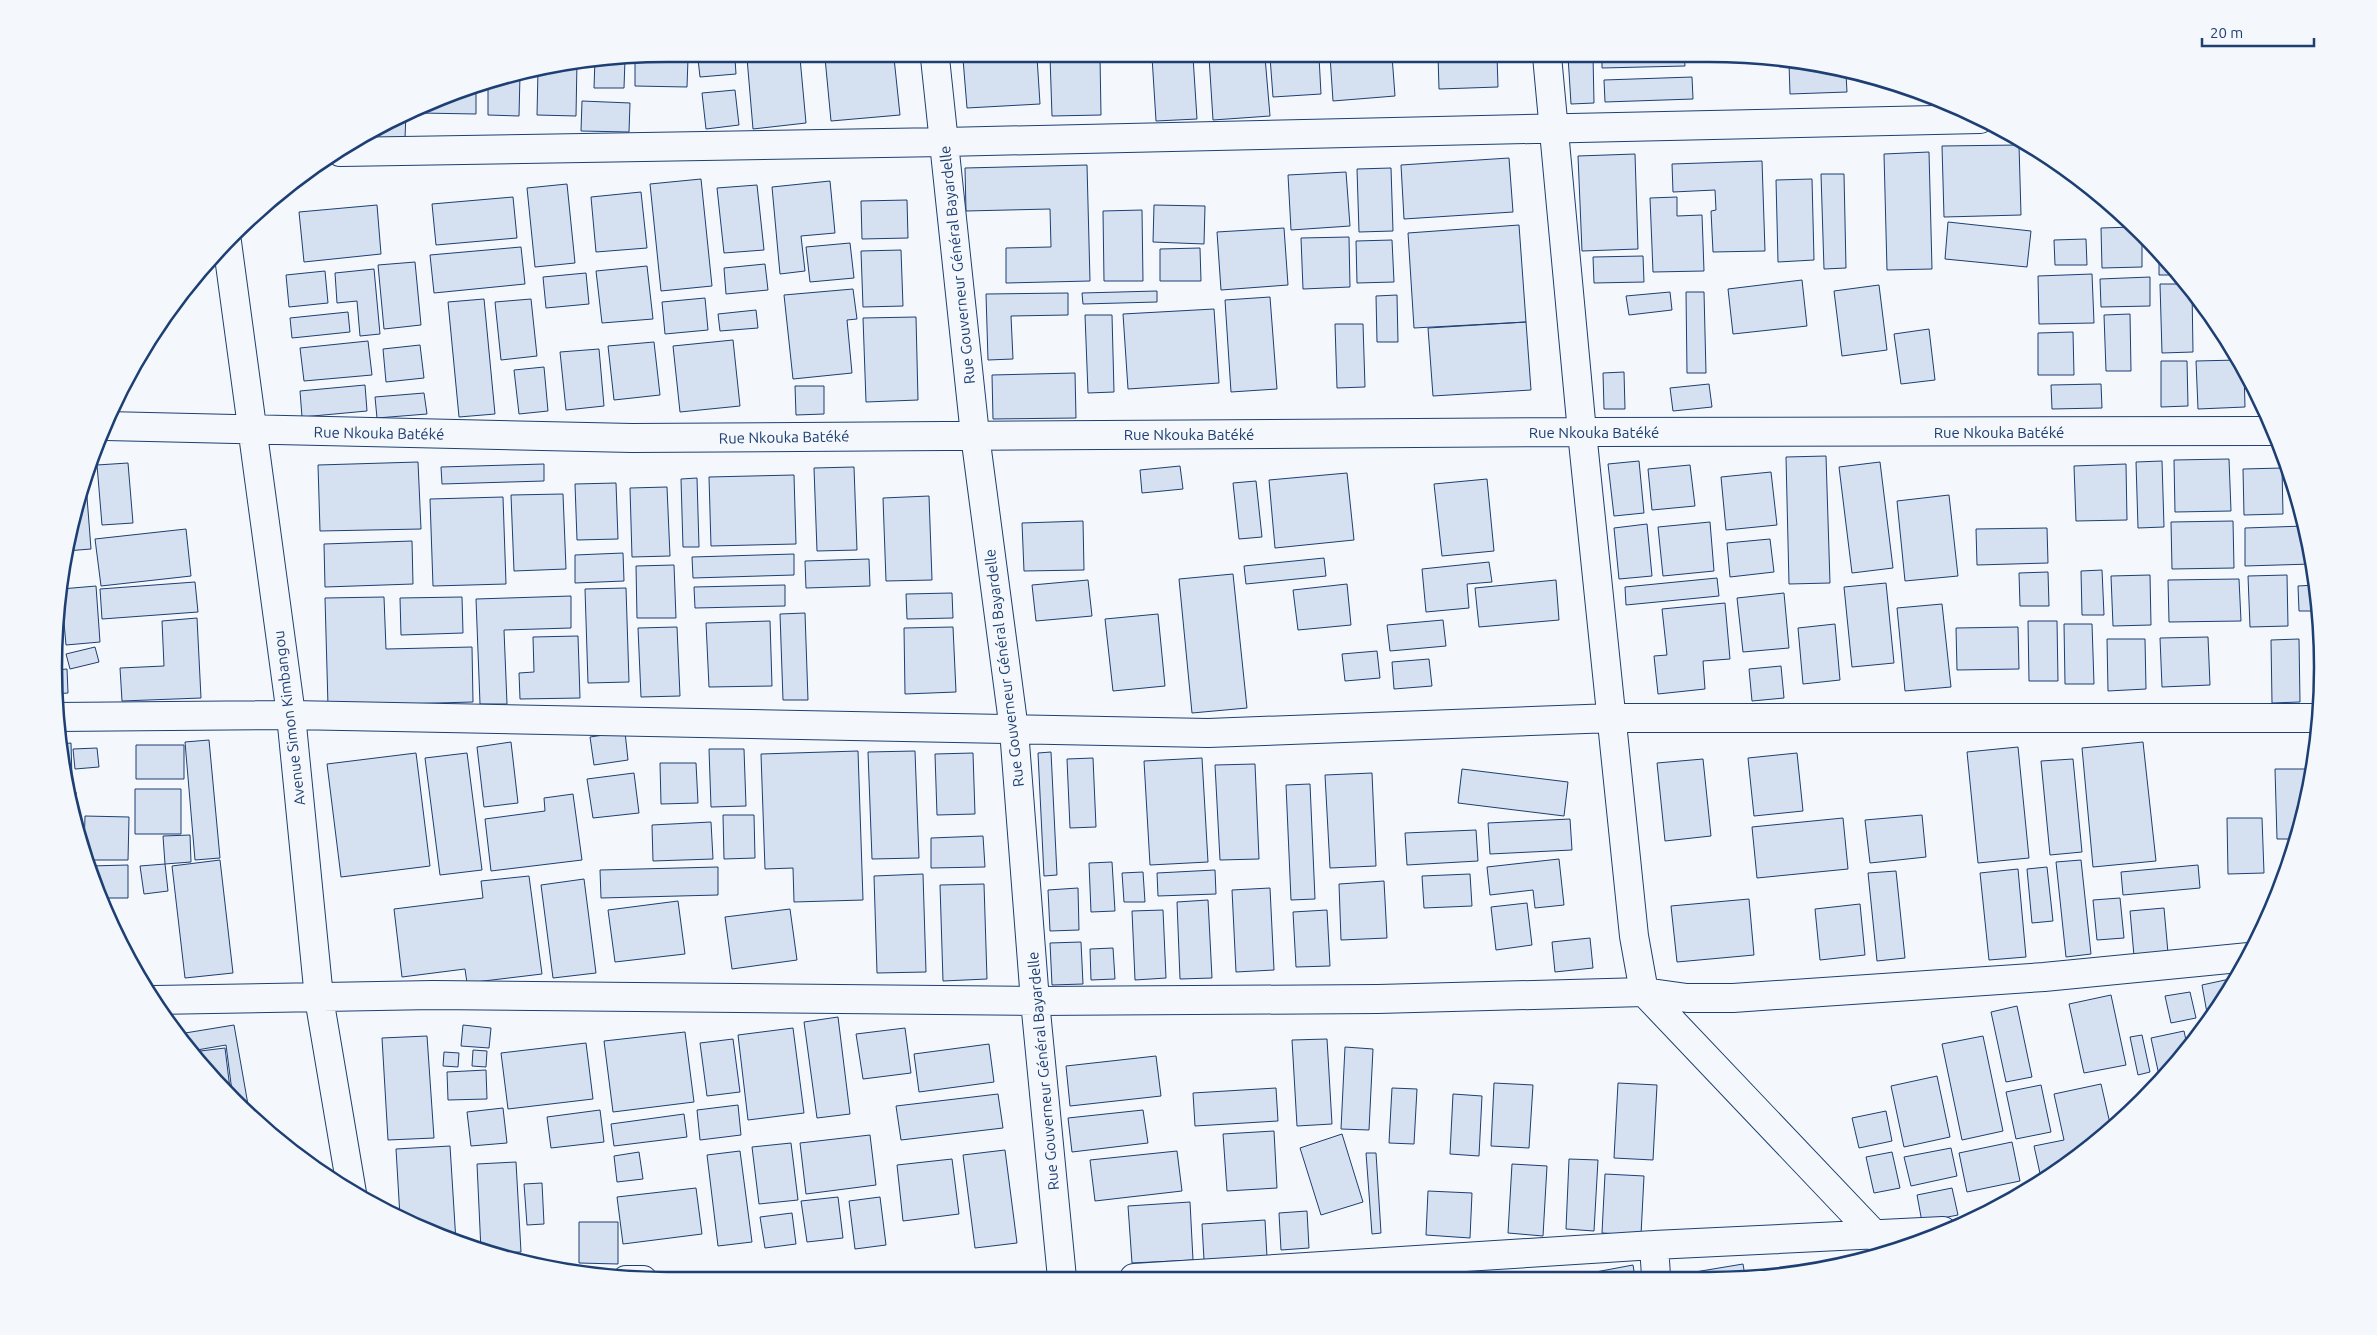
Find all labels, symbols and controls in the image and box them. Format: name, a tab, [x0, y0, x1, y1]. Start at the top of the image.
scale bar	[2202, 15, 2314, 47]
text: 20 m	[2210, 24, 2243, 41]
street label: Rue Gouverneur Général Bayardelle	[936, 145, 978, 385]
street label: Rue Nkouka Batéké	[314, 423, 444, 443]
street label: Rue Nkouka Batéké	[1529, 424, 1659, 441]
street label: Rue Nkouka Batéké	[1934, 424, 2064, 441]
street label: Rue Nkouka Batéké	[1124, 426, 1254, 443]
street label: Rue Nkouka Batéké	[719, 427, 849, 447]
street label: Rue Gouverneur Général Bayardelle	[981, 548, 1027, 788]
street label: Avenue Simon Kimbangou	[270, 629, 308, 807]
street label: Rue Gouverneur Général Bayardelle	[1024, 951, 1062, 1191]

